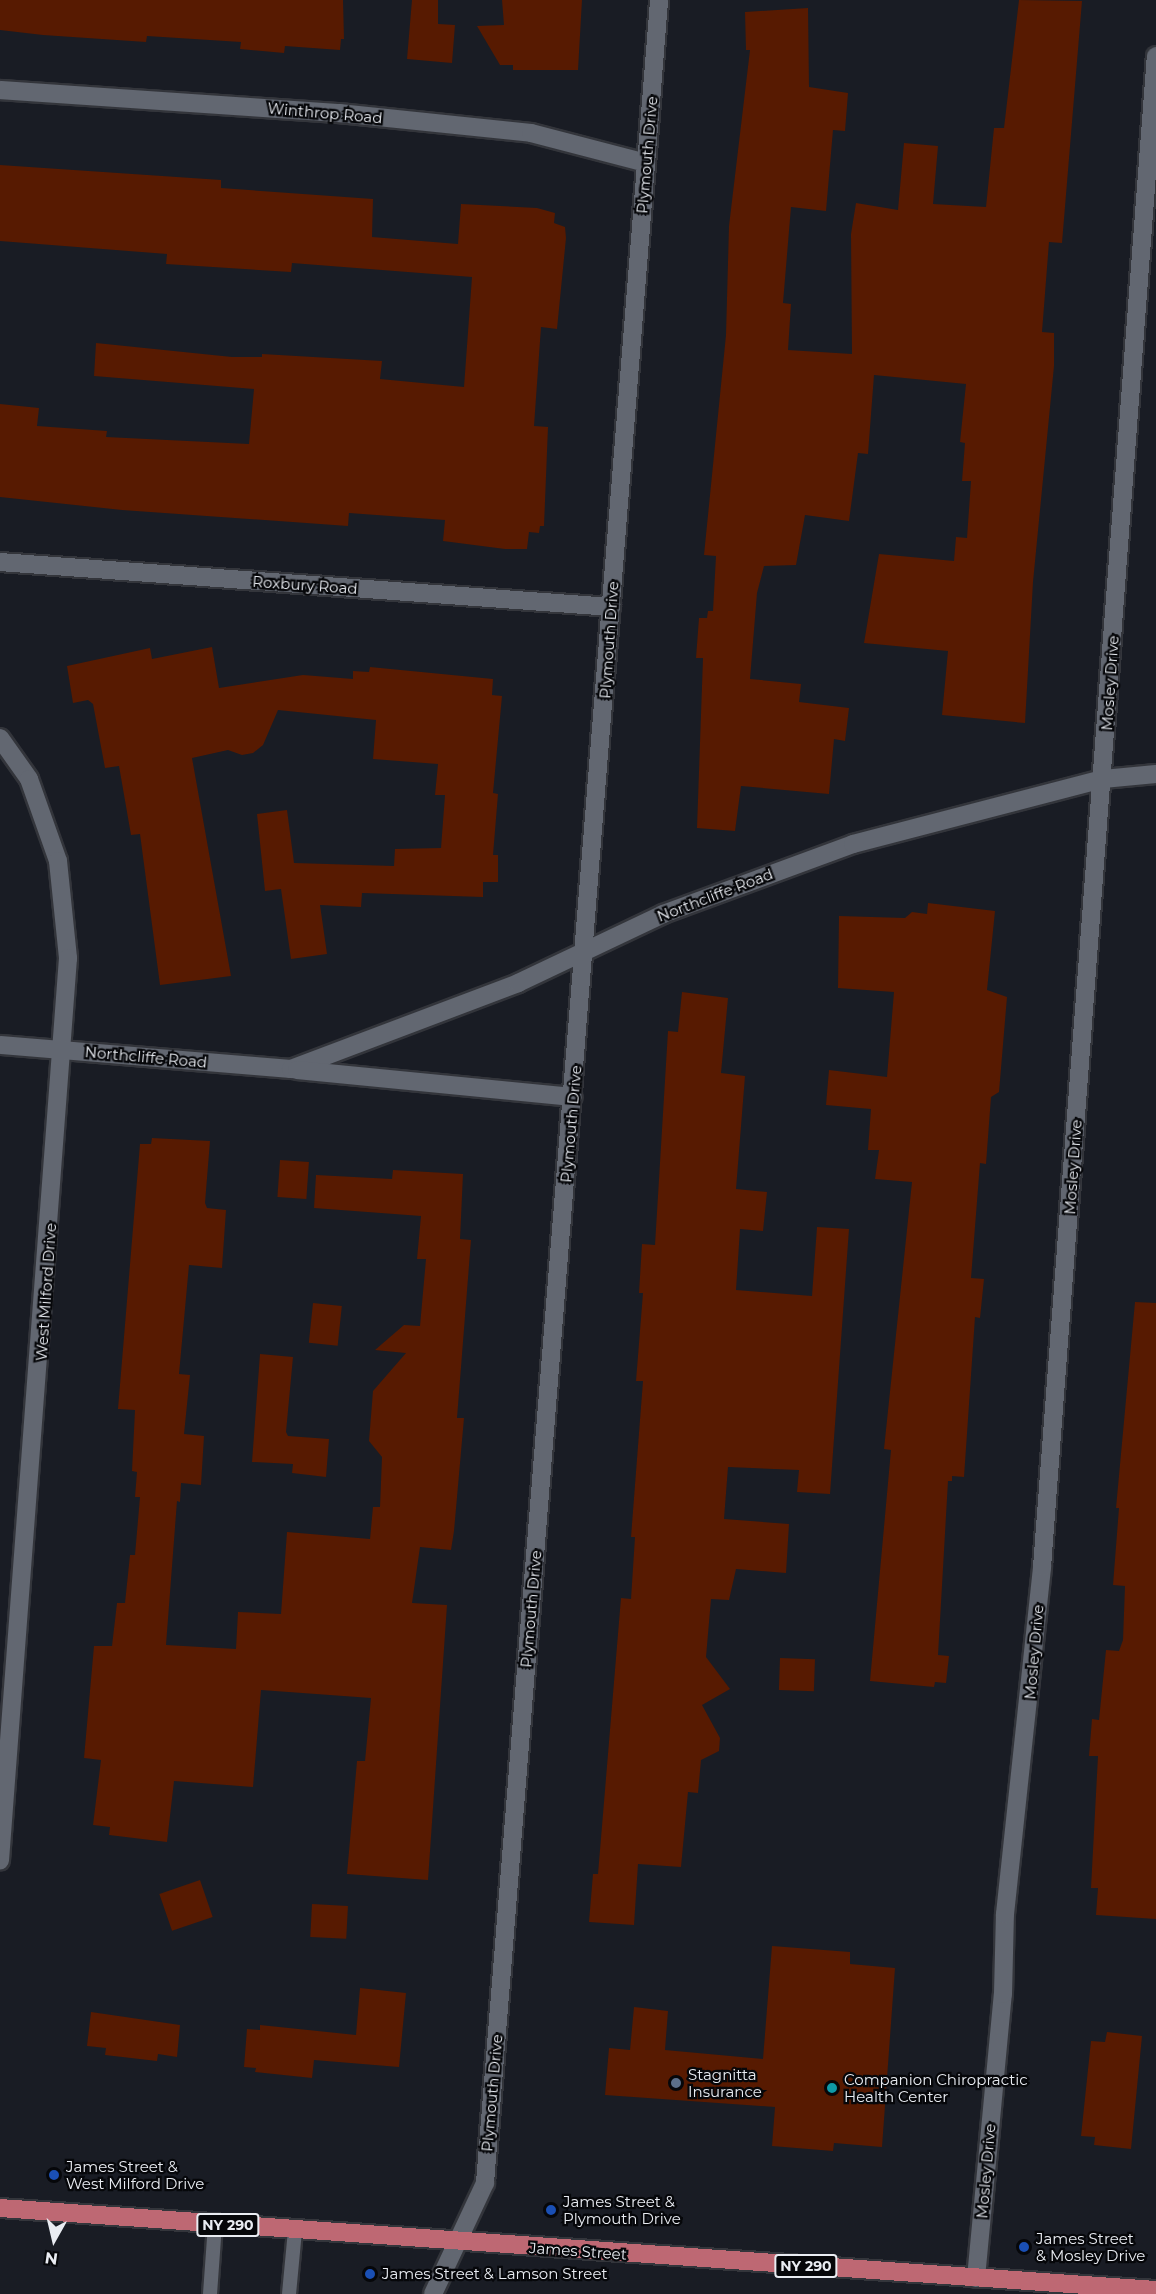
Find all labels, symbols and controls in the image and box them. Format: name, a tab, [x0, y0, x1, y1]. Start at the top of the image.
street label: Plymouth Drive	[633, 96, 661, 214]
street label: Winthrop Road	[267, 99, 383, 127]
street label: Roxbury Road	[252, 572, 358, 598]
street label: Plymouth Drive	[596, 581, 622, 699]
street label: Mosley Drive	[1098, 635, 1122, 731]
street label: Northcliffe Road	[654, 865, 776, 925]
street label: Northcliffe Road	[84, 1043, 208, 1071]
street label: Plymouth Drive	[557, 1065, 585, 1183]
street label: Mosley Drive	[1061, 1119, 1085, 1215]
street label: West Milford Drive	[32, 1222, 60, 1362]
street label: Plymouth Drive	[517, 1550, 545, 1668]
street label: Mosley Drive	[1021, 1604, 1047, 1700]
street label: Plymouth Drive	[478, 2034, 506, 2152]
place label: Stagnitta Insurance	[688, 2065, 762, 2100]
place label: Companion Chiropractic Health Center	[844, 2070, 1028, 2105]
marker: Stagnitta Insurance	[669, 2076, 683, 2090]
marker: Companion Chiropractic Health Center	[825, 2081, 839, 2095]
street label: Mosley Drive	[973, 2123, 999, 2219]
place label: James Street & West Milford Drive	[66, 2157, 204, 2192]
marker: James Street & West Milford Drive	[47, 2168, 61, 2182]
place label: James Street & Plymouth Drive	[563, 2192, 681, 2227]
marker: James Street & Plymouth Drive	[544, 2203, 558, 2217]
north arrow	[24, 2210, 84, 2270]
road number: NY 290	[195, 2214, 261, 2236]
place label: James Street & Mosley Drive	[1036, 2229, 1145, 2264]
street label: James Street	[529, 2239, 627, 2263]
marker: James Street & Mosley Drive	[1017, 2240, 1031, 2254]
text: N	[44, 2248, 59, 2269]
road number: NY 290	[773, 2255, 839, 2277]
place label: James Street & Lamson Street	[382, 2265, 608, 2283]
marker: James Street & Lamson Street	[363, 2267, 377, 2281]

